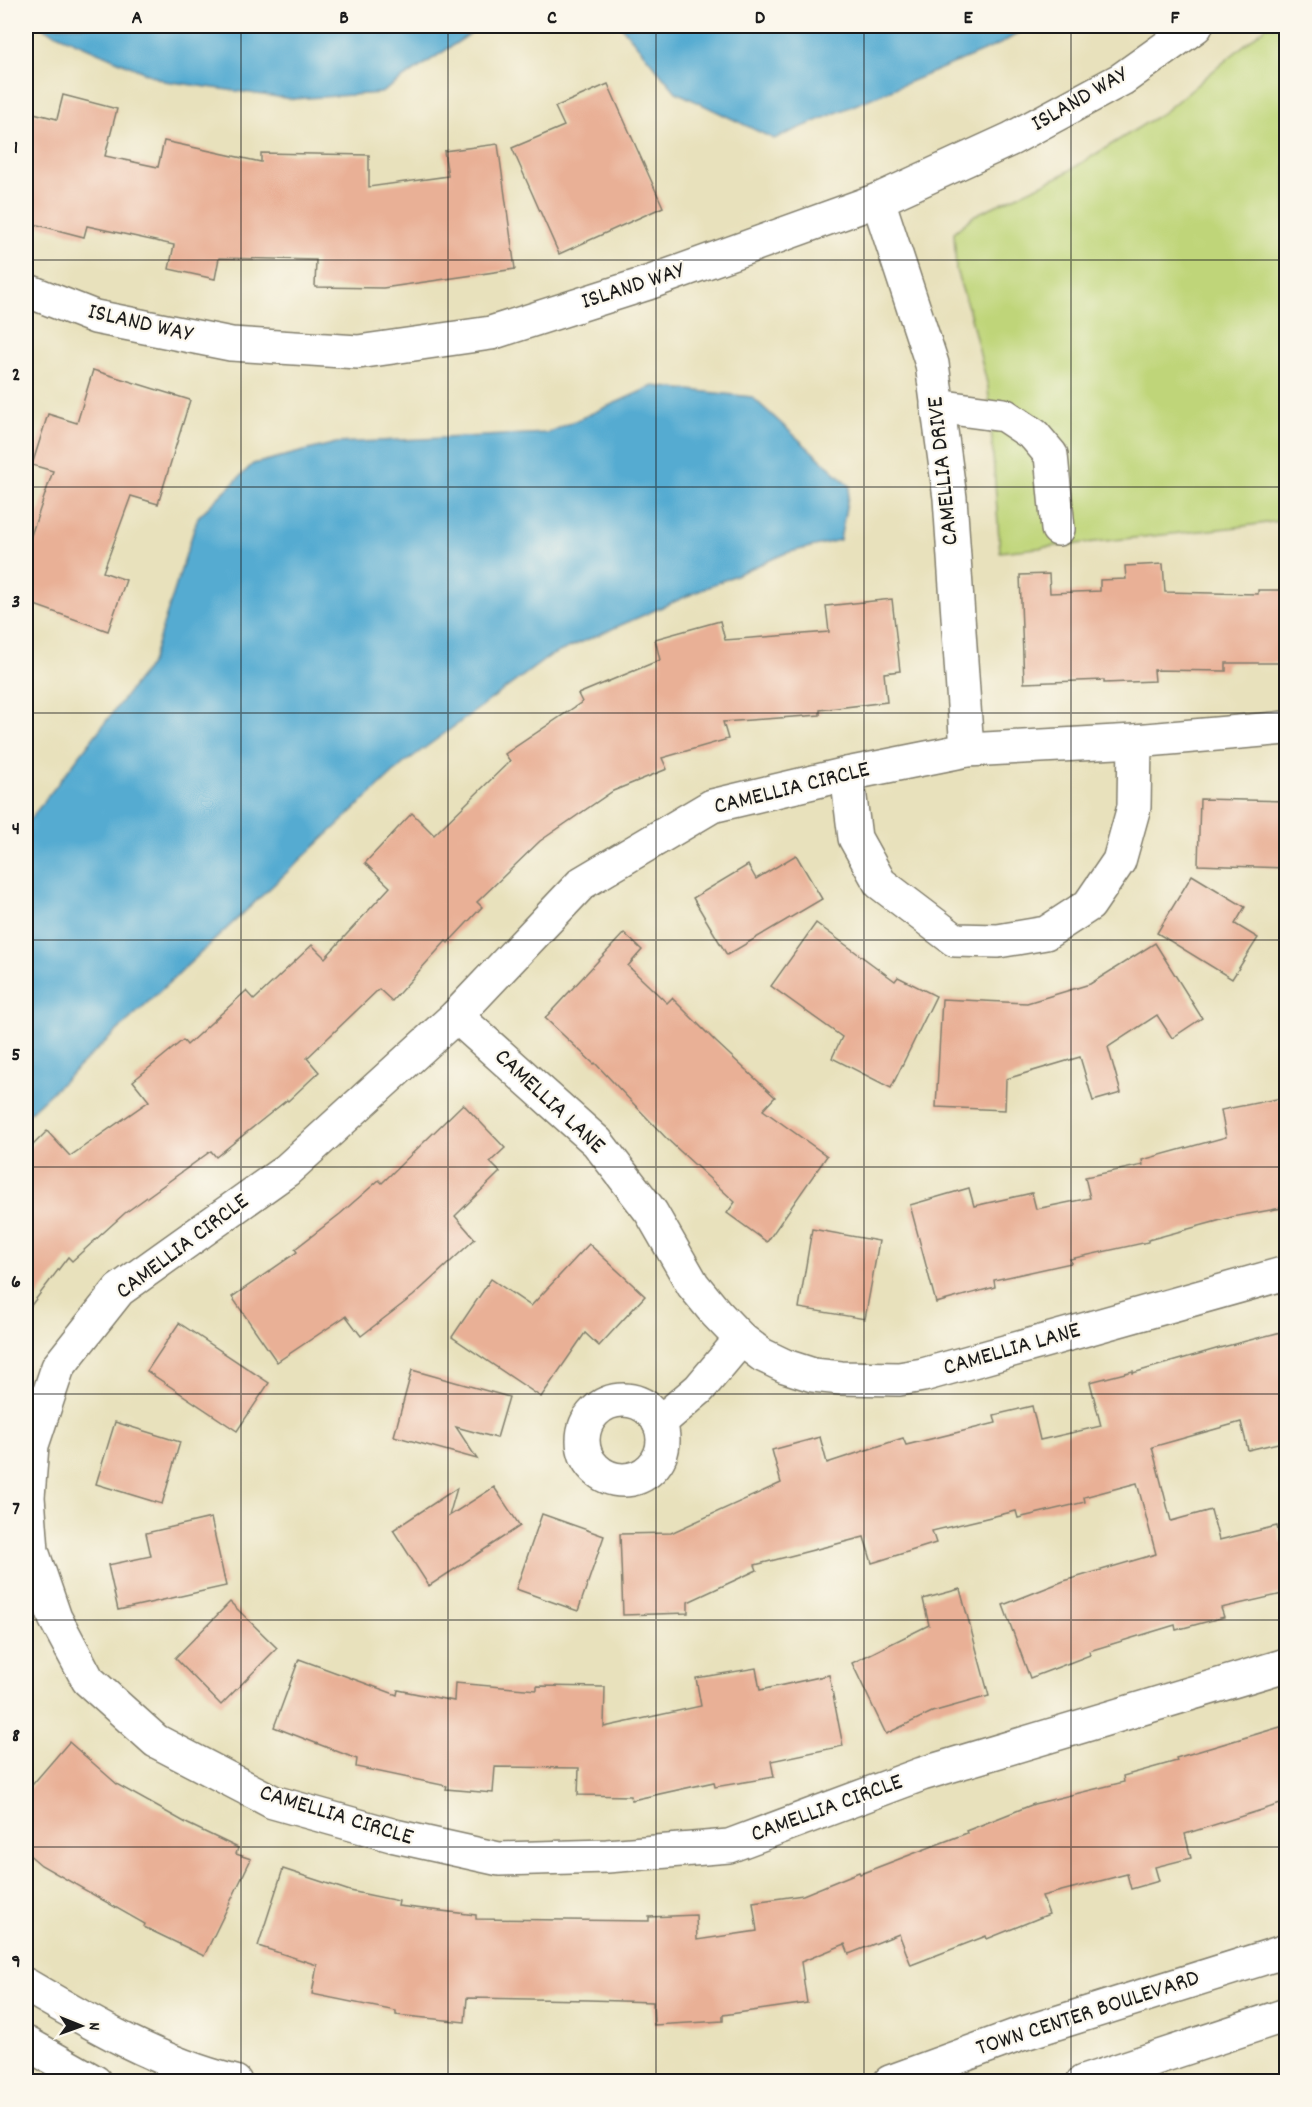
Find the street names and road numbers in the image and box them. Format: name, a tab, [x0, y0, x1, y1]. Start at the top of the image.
street label: ISLAND WAY	[1025, 58, 1136, 141]
street label: ISLAND WAY	[577, 254, 690, 320]
street label: ISLAND WAY	[84, 295, 197, 353]
street label: CAMELLIA DRIVE	[919, 395, 969, 547]
street label: CAMELLIA CIRCLE	[711, 753, 873, 825]
street label: CAMELLIA LANE	[486, 1041, 612, 1163]
street label: CAMELLIA CIRCLE	[109, 1185, 257, 1308]
street label: CAMELLIA LANE	[939, 1314, 1085, 1386]
street label: CAMELLIA CIRCLE	[746, 1766, 908, 1852]
street label: CAMELLIA CIRCLE	[255, 1776, 417, 1856]
street label: TOWN CENTER BOULEVARD	[972, 1962, 1204, 2066]

